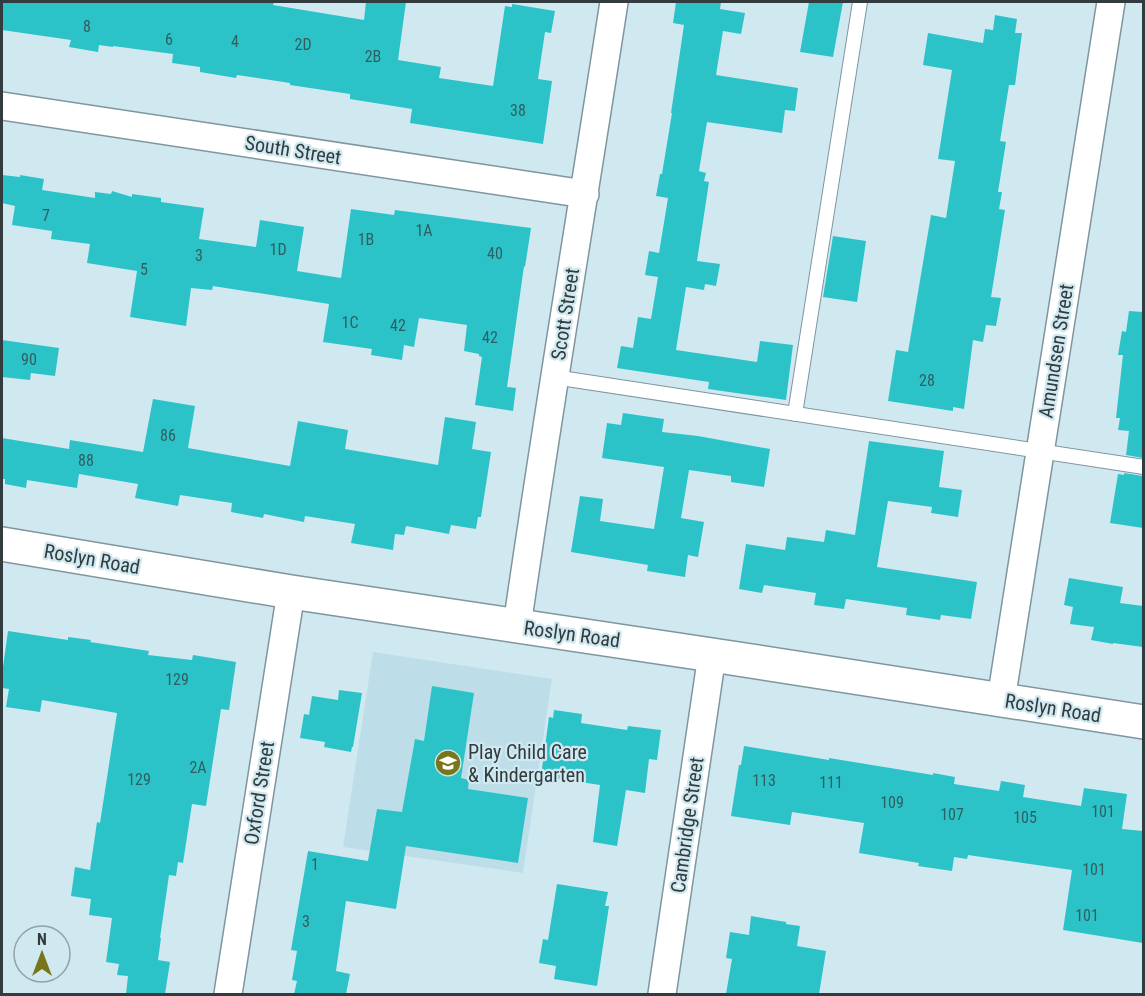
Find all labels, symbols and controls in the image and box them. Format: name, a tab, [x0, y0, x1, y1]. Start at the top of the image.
house number: 8	[83, 17, 91, 36]
house number: 6	[165, 30, 173, 49]
house number: 4	[231, 32, 239, 51]
house number: 2D	[294, 35, 312, 54]
house number: 2B	[365, 47, 381, 66]
house number: 38	[510, 101, 526, 120]
street label: South Street	[243, 131, 343, 169]
house number: 7	[42, 206, 50, 225]
house number: 1A	[415, 221, 433, 240]
house number: 1B	[358, 230, 374, 249]
house number: 1D	[269, 240, 287, 259]
house number: 40	[487, 244, 503, 263]
house number: 3	[195, 246, 203, 265]
house number: 5	[140, 260, 148, 279]
street label: Scott Street	[546, 266, 584, 362]
street label: Amundsen Street	[1034, 282, 1078, 420]
house number: 1C	[342, 313, 358, 332]
house number: 42	[390, 316, 406, 335]
house number: 42	[482, 328, 498, 347]
house number: 90	[21, 350, 37, 369]
house number: 28	[919, 371, 935, 390]
house number: 86	[160, 426, 176, 445]
house number: 88	[78, 451, 94, 470]
street label: Roslyn Road	[42, 539, 142, 579]
street label: Roslyn Road	[522, 615, 622, 653]
house number: 129	[165, 670, 189, 689]
street label: Roslyn Road	[1003, 689, 1103, 727]
street label: Oxford Street	[239, 739, 279, 846]
place label: Play Child Care & Kindergarten	[468, 740, 587, 787]
school or university icon: Play Child Care & Kindergarten	[433, 748, 463, 778]
street label: Cambridge Street	[666, 755, 708, 895]
house number: 2A	[189, 758, 207, 777]
house number: 129	[127, 770, 151, 789]
house number: 113	[752, 771, 776, 790]
house number: 111	[819, 773, 843, 792]
house number: 109	[880, 793, 904, 812]
house number: 101	[1091, 802, 1115, 821]
house number: 107	[940, 805, 964, 824]
house number: 105	[1013, 808, 1037, 827]
house number: 1	[311, 855, 319, 874]
house number: 101	[1082, 860, 1106, 879]
house number: 101	[1075, 906, 1099, 925]
house number: 3	[302, 912, 310, 931]
north arrow	[12, 924, 72, 984]
text: N	[37, 930, 47, 949]

